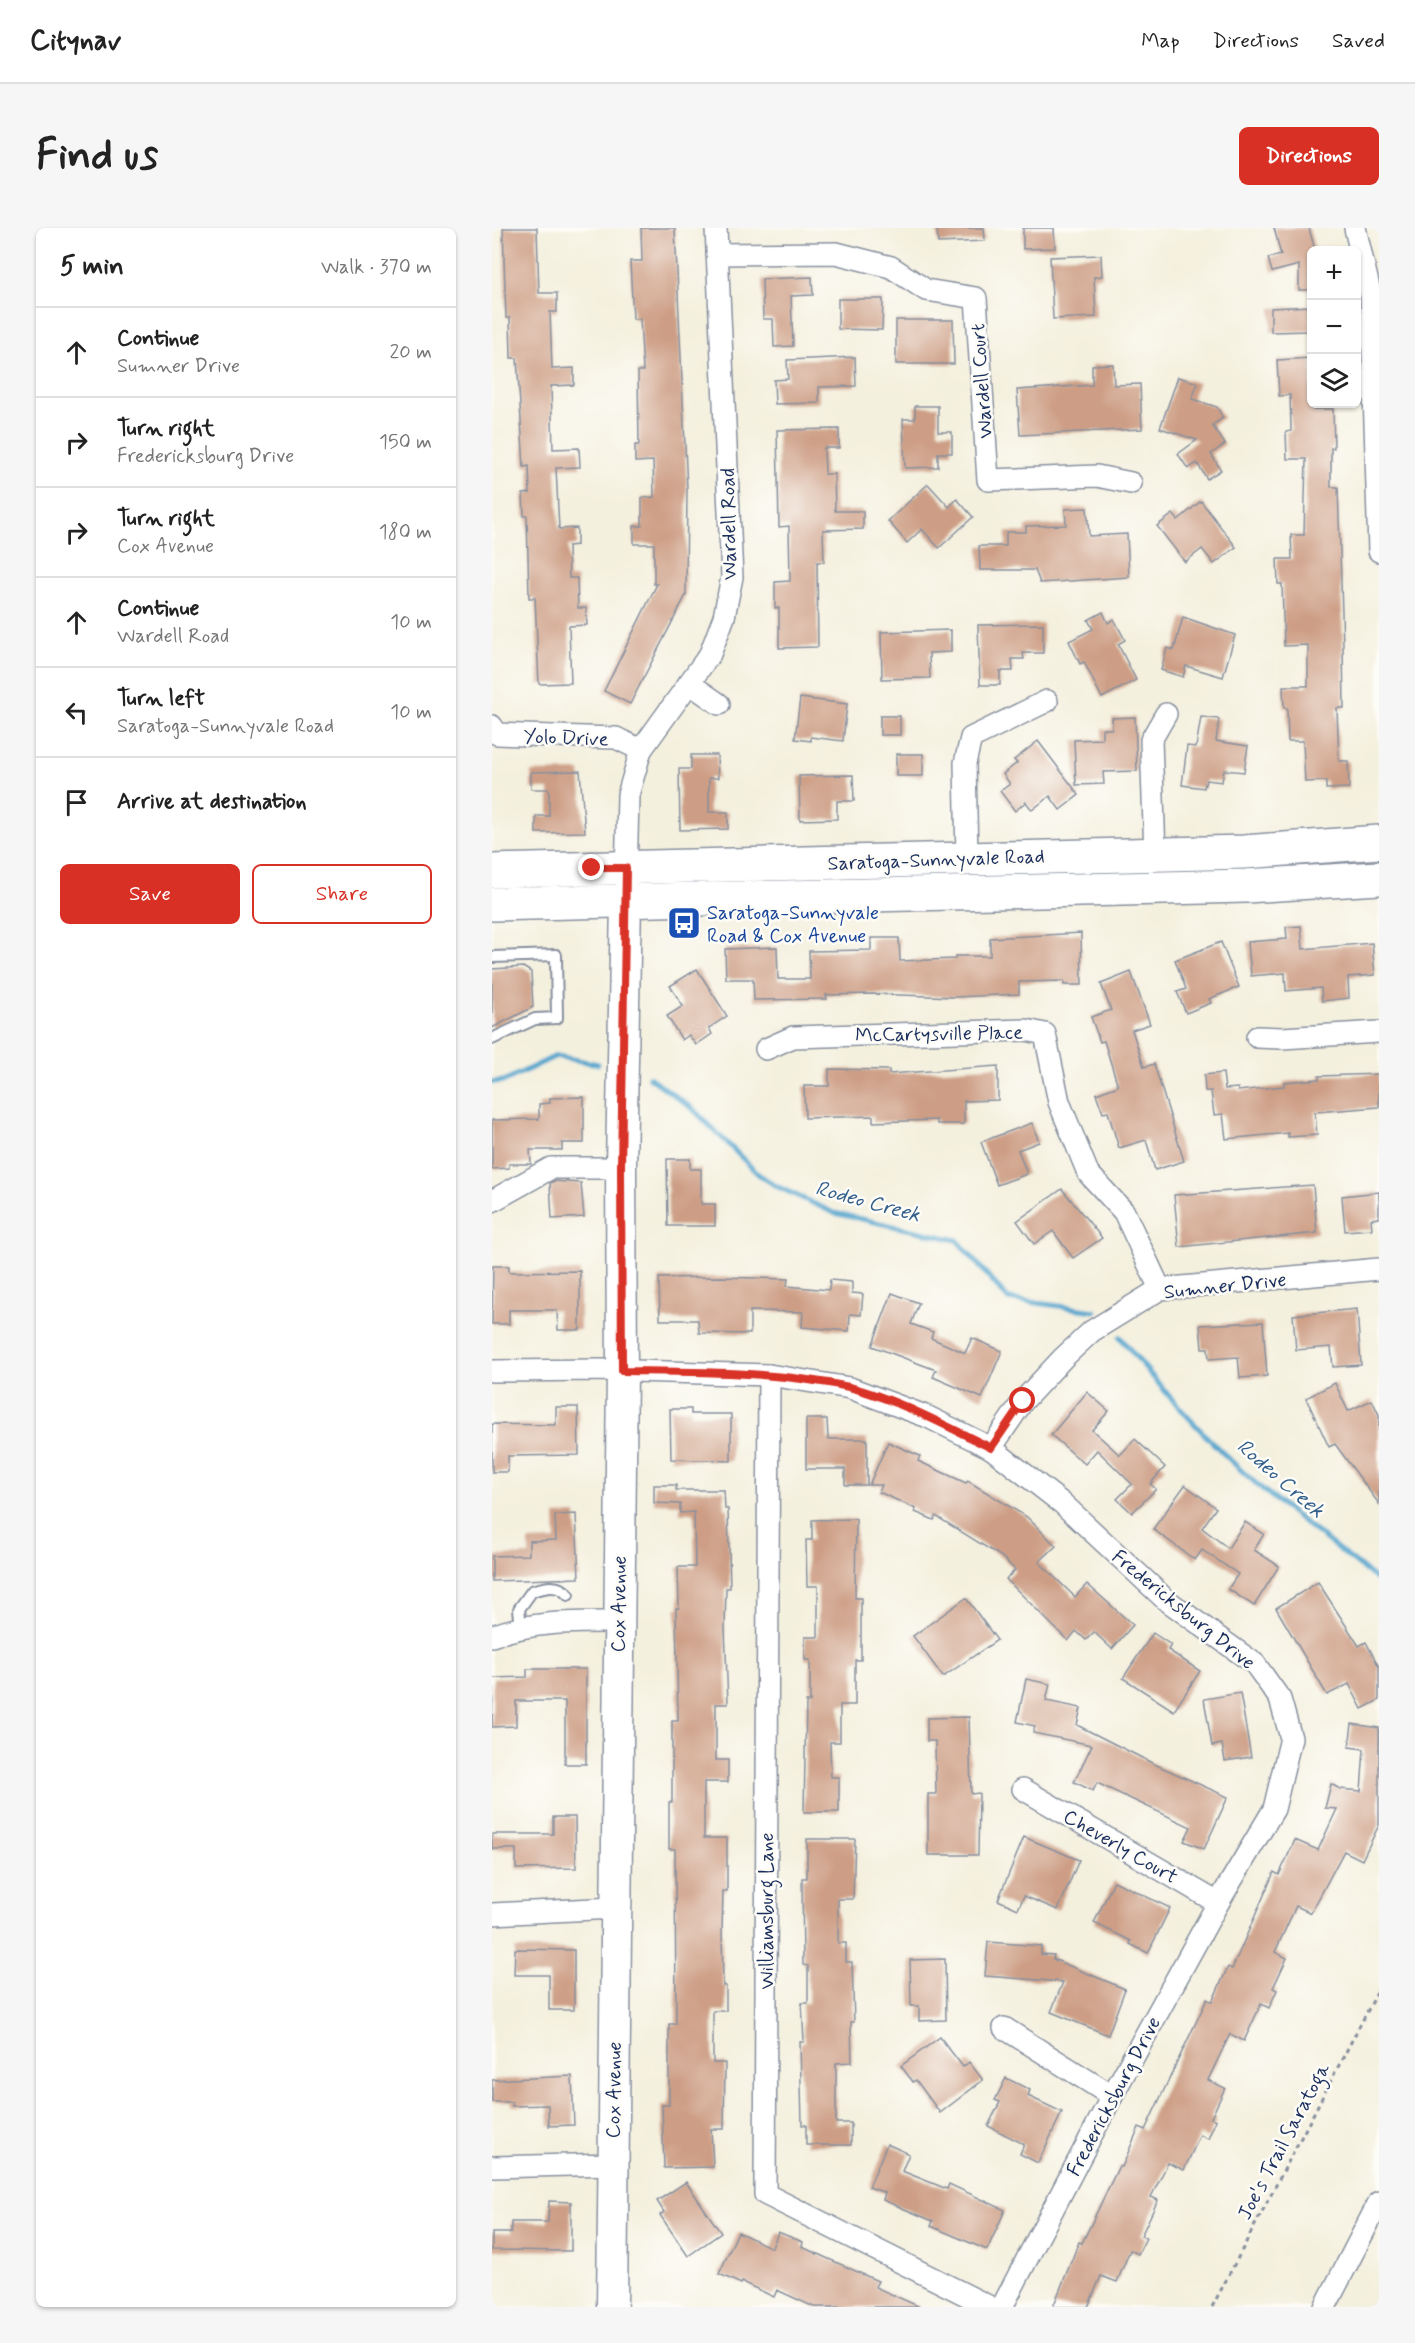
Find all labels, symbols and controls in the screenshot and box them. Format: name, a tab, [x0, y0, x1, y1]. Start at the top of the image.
text: Citynav	[30, 23, 121, 60]
text: Map	[1141, 27, 1180, 55]
text: Directions	[1213, 27, 1299, 55]
text: Saved	[1332, 27, 1385, 55]
button: Directions	[1239, 127, 1379, 185]
text: Find us	[36, 129, 158, 184]
map controls	[1307, 246, 1361, 408]
button: +	[1307, 246, 1361, 300]
text: 5 min	[60, 250, 124, 284]
text: Walk · 370 m	[321, 254, 432, 281]
button: −	[1307, 300, 1361, 354]
street label: Wardell Court	[965, 323, 1000, 439]
text: Continue	[117, 325, 199, 353]
icon: ahead	[60, 336, 93, 369]
text: 20 m	[389, 339, 432, 366]
text: Sumner Drive	[117, 353, 240, 380]
button: layers	[1307, 354, 1361, 408]
text: Turn right	[117, 415, 215, 443]
icon: right	[60, 426, 93, 459]
text: 150 m	[379, 429, 432, 456]
text: Fredericksburg Drive	[117, 443, 294, 470]
street label: Wardell Road	[715, 468, 744, 580]
text: Turn right	[117, 505, 215, 533]
icon: right	[60, 516, 93, 549]
text: 180 m	[379, 519, 432, 546]
text: Cox Avenue	[117, 533, 214, 560]
text: Continue	[117, 595, 199, 623]
icon: ahead	[60, 606, 93, 639]
text: 10 m	[390, 609, 432, 636]
text: Wardell Road	[117, 623, 229, 650]
text: Turn left	[117, 685, 205, 713]
icon: left	[60, 696, 93, 729]
text: 10 m	[390, 699, 432, 726]
text: Saratoga-Sunnyvale Road	[117, 713, 334, 740]
street label: Yolo Drive	[523, 724, 609, 753]
icon: arrive	[60, 786, 93, 819]
text: Arrive at destination	[117, 788, 307, 816]
street label: Saratoga-Sunnyvale Road	[827, 843, 1045, 878]
route end	[578, 854, 604, 880]
button: Save	[60, 864, 240, 924]
button: Share	[252, 864, 432, 924]
place label: Saratoga-Sunnyvale Road & Cox Avenue	[707, 900, 879, 950]
bus stop icon: Saratoga-Sunnyvale Road & Cox Avenue	[666, 905, 702, 941]
street label: McCartysville Place	[855, 1020, 1023, 1049]
water label: Rodeo Creek	[812, 1175, 923, 1229]
street label: Sumner Drive	[1163, 1267, 1288, 1306]
route start	[1009, 1387, 1035, 1413]
water label: Rodeo Creek	[1231, 1433, 1330, 1525]
street label: Fredericksburg Drive	[1106, 1544, 1260, 1676]
street label: Cox Avenue	[605, 1555, 634, 1653]
street label: Cheverly Court	[1058, 1804, 1182, 1891]
street label: Williamsburg Lane	[754, 1832, 783, 1990]
street label: Fredericksburg Drive	[1061, 2012, 1168, 2181]
street label: Cox Avenue	[600, 2041, 629, 2139]
street label: Joe's Trail Saratoga	[1232, 2058, 1339, 2226]

